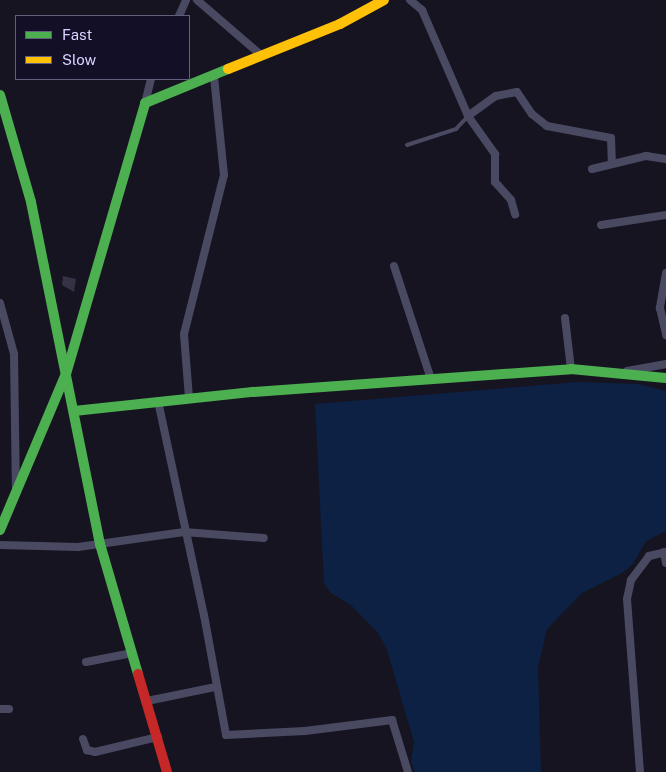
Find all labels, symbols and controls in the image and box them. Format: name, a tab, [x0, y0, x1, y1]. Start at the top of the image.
legend	[15, 15, 190, 80]
text: Fast	[62, 26, 92, 43]
text: Slow	[62, 51, 96, 68]

